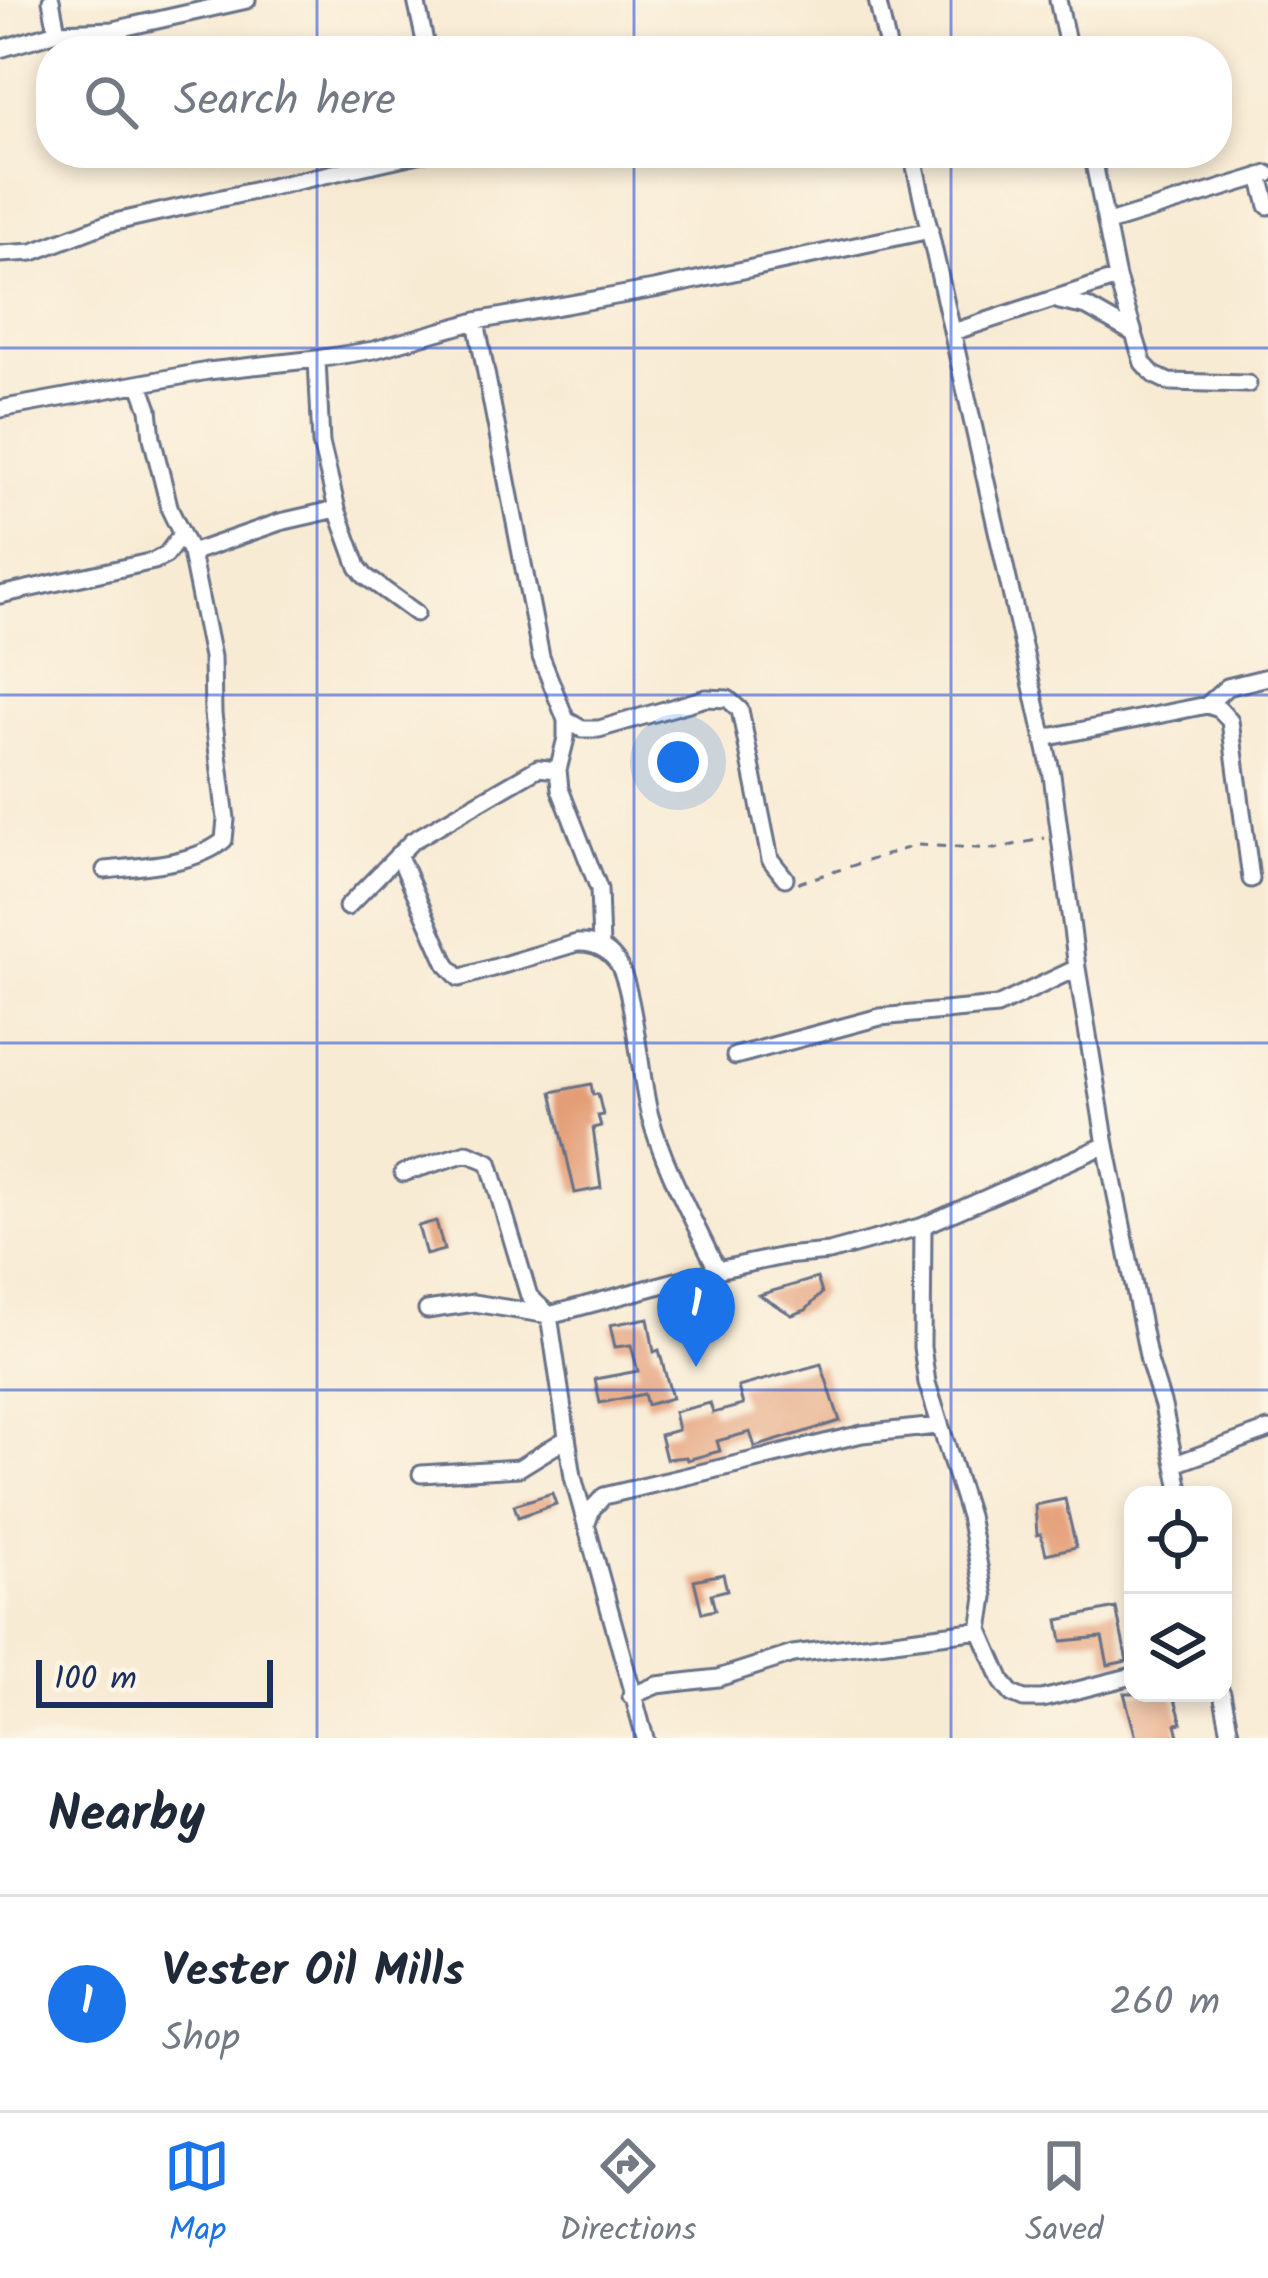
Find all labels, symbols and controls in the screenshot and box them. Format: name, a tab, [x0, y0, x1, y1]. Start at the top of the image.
search box	[36, 36, 1232, 168]
text: Search here	[174, 66, 396, 138]
icon: search	[78, 69, 144, 135]
your location	[648, 732, 708, 792]
pin: 1	[657, 1268, 735, 1367]
map controls	[1124, 1486, 1232, 1702]
button: locate	[1124, 1486, 1232, 1594]
button: layers	[1124, 1594, 1232, 1702]
scale bar	[36, 1654, 273, 1707]
text: 100 m	[54, 1654, 137, 1707]
text: Nearby	[48, 1776, 205, 1857]
text: Vester Oil Mills	[162, 1937, 464, 2009]
text: 1	[81, 1973, 93, 2035]
text: 260 m	[1109, 1973, 1220, 2035]
text: Shop	[162, 2009, 240, 2071]
tab: Map	[164, 2133, 230, 2258]
tab: Directions	[559, 2133, 696, 2258]
tab: Saved	[1025, 2133, 1104, 2258]

